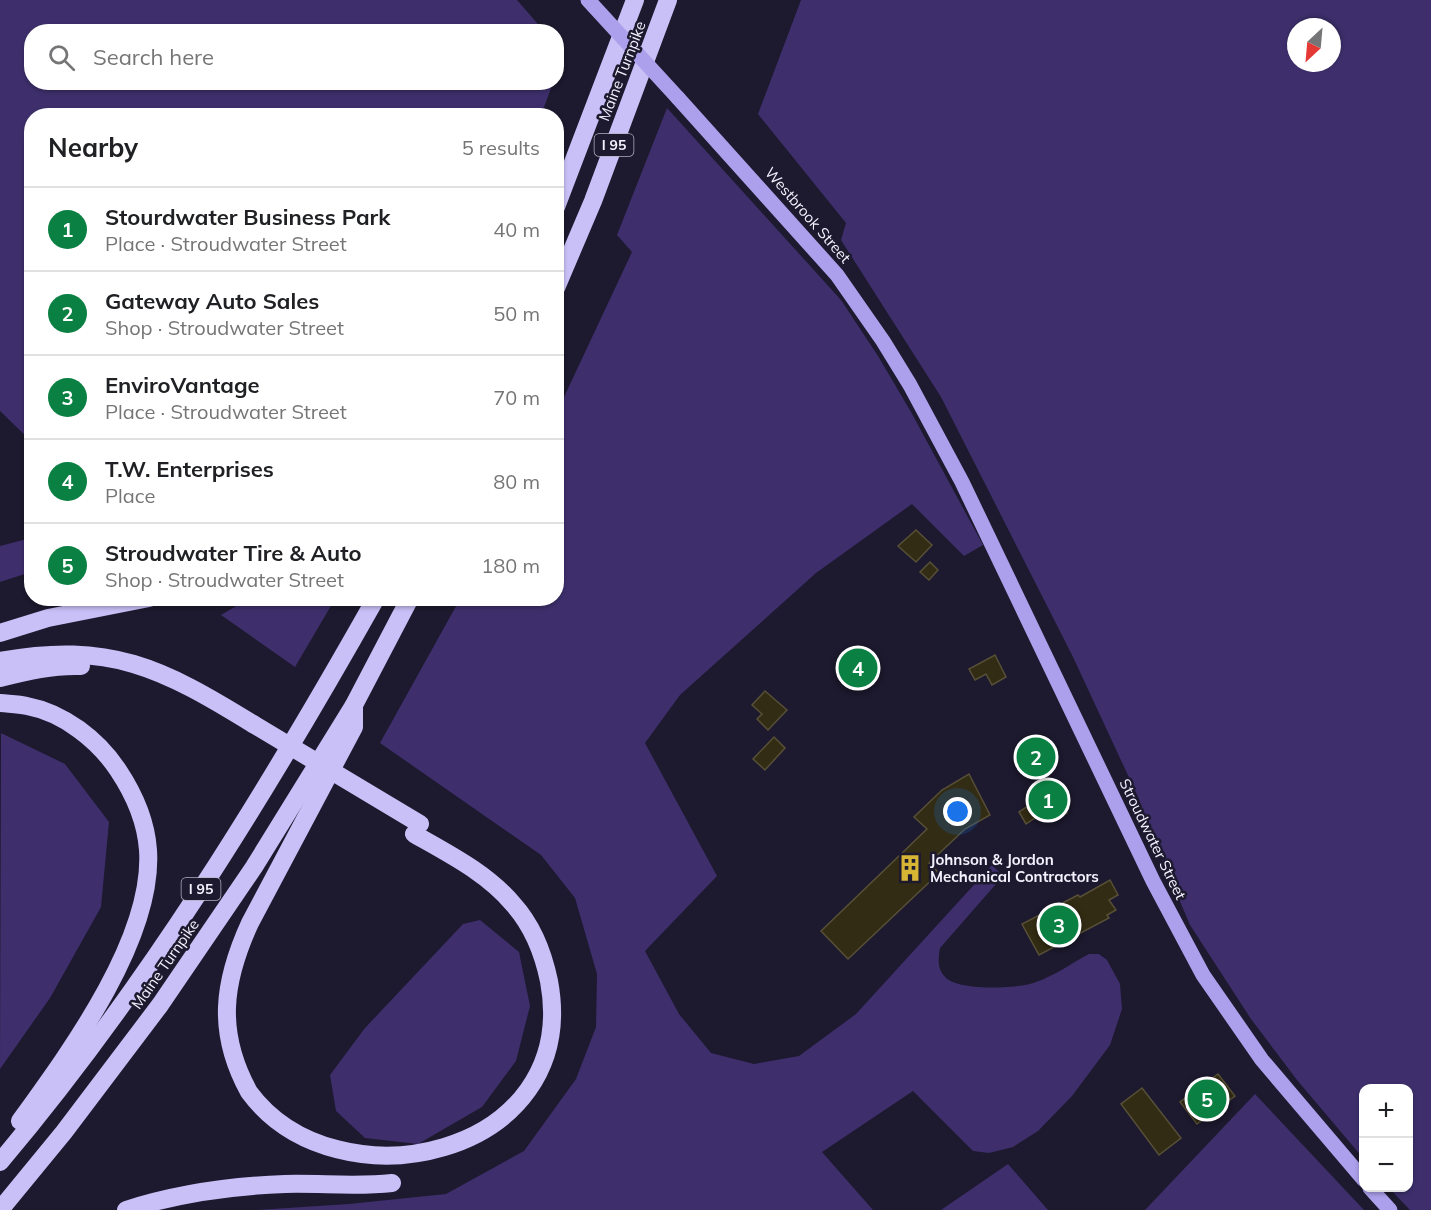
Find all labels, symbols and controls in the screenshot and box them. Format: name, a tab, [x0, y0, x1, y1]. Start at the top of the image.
street label: Maine Turnpike	[594, 18, 650, 124]
north arrow	[1287, 18, 1341, 72]
search box	[24, 24, 564, 90]
icon: search	[45, 41, 78, 74]
text: Search here	[93, 43, 214, 71]
text: Nearby	[48, 131, 138, 164]
road number: I 95	[594, 134, 634, 156]
text: 5 results	[462, 135, 540, 160]
street label: Westbrook Street	[761, 163, 855, 267]
text: Stourdwater Business Park	[105, 203, 390, 231]
text: 1	[62, 217, 74, 242]
text: 40 m	[493, 217, 540, 242]
text: Place · Stroudwater Street	[105, 231, 347, 256]
text: Gateway Auto Sales	[105, 287, 319, 315]
text: 2	[62, 301, 74, 326]
text: 50 m	[493, 301, 540, 326]
text: Shop · Stroudwater Street	[105, 315, 344, 340]
text: EnviroVantage	[105, 371, 260, 399]
text: 3	[62, 385, 74, 410]
text: 70 m	[493, 385, 540, 410]
text: Place · Stroudwater Street	[105, 399, 347, 424]
text: T.W. Enterprises	[105, 455, 274, 483]
text: 4	[62, 469, 74, 494]
text: 80 m	[493, 469, 540, 494]
text: Place	[105, 483, 155, 508]
text: Stroudwater Tire & Auto	[105, 539, 361, 567]
text: 5	[62, 553, 74, 578]
text: 180 m	[481, 553, 540, 578]
text: Shop · Stroudwater Street	[105, 567, 344, 592]
pin: 4	[838, 646, 878, 690]
pin: 2	[1016, 734, 1056, 780]
street label: Stroudwater Street	[1115, 775, 1191, 903]
pin: 1	[1028, 778, 1068, 822]
your location	[943, 797, 972, 826]
place label: Johnson & Jordon Mechanical Contractors	[930, 850, 1099, 886]
building icon: Johnson & Jordon Mechanical Contractors	[895, 853, 925, 883]
road number: I 95	[182, 878, 220, 900]
pin: 3	[1040, 902, 1078, 948]
street label: Maine Turnpike	[127, 915, 203, 1013]
pin: 5	[1188, 1076, 1226, 1122]
map controls	[1359, 1084, 1413, 1192]
button: +	[1359, 1084, 1413, 1138]
button: −	[1359, 1138, 1413, 1192]

